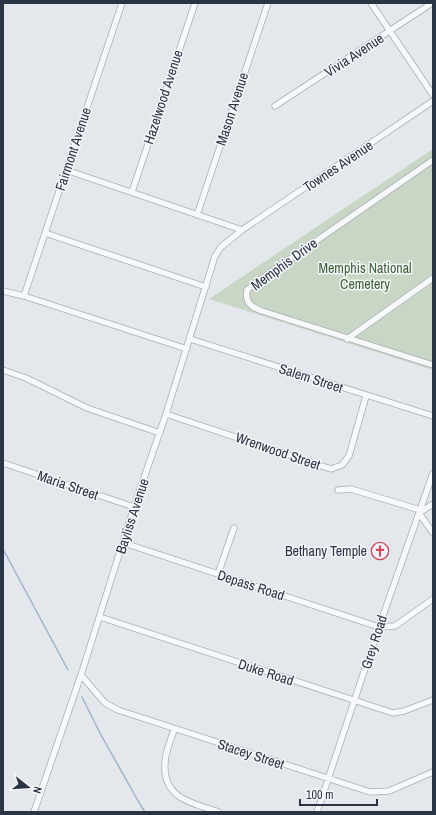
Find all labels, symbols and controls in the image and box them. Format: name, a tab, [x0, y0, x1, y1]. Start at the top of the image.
street label: Vivia Avenue	[321, 29, 387, 81]
street label: Hazelwood Avenue	[139, 48, 187, 146]
street label: Mason Avenue	[212, 70, 252, 148]
street label: Fairmont Avenue	[51, 105, 95, 193]
street label: Townes Avenue	[300, 136, 376, 196]
street label: Memphis Drive	[247, 234, 321, 294]
park label: Memphis National Cemetery	[318, 259, 412, 293]
street label: Salem Street	[277, 359, 345, 397]
street label: Wrenwood Street	[233, 428, 323, 474]
street label: Maria Street	[35, 466, 101, 504]
street label: Bayliss Avenue	[111, 476, 153, 556]
church icon: Bethany Temple	[370, 541, 390, 561]
place label: Bethany Temple	[285, 542, 367, 560]
street label: Depass Road	[215, 566, 287, 604]
street label: Grey Road	[357, 613, 391, 671]
street label: Duke Road	[236, 655, 296, 689]
street label: Stacey Street	[215, 735, 287, 773]
north arrow	[8, 767, 48, 807]
scale bar	[300, 781, 377, 807]
text: N	[30, 785, 45, 795]
text: 100 m	[306, 787, 333, 803]

